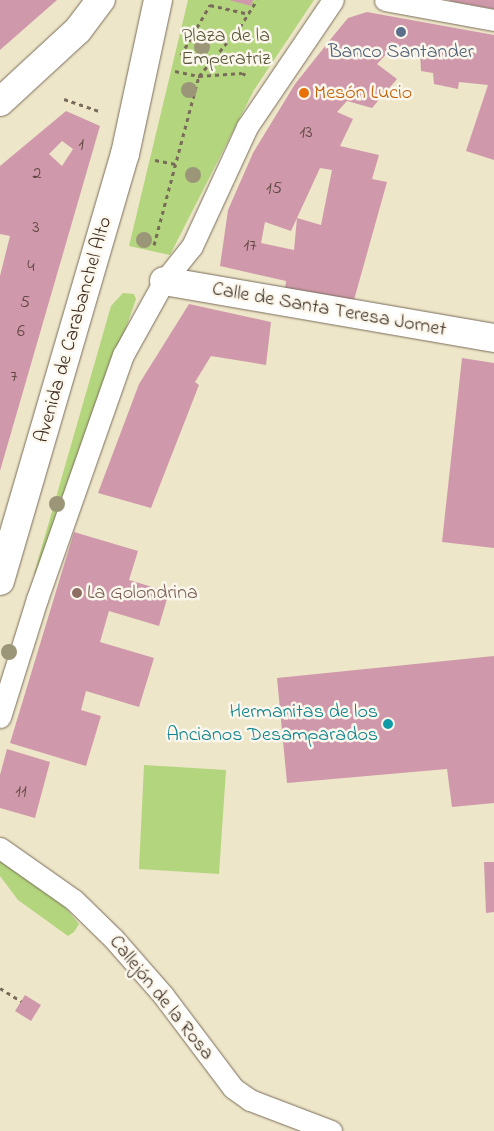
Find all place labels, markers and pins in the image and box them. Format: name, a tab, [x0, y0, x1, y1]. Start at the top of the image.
marker: Banco Santander	[395, 26, 407, 38]
place label: Banco Santander	[328, 40, 474, 64]
place label: Mesón Lucio	[314, 81, 412, 105]
marker: Mesón Lucio	[298, 87, 310, 99]
place label: La Golondrina	[87, 581, 198, 605]
marker: La Golondrina	[71, 587, 83, 599]
place label: Hermanitas de los Ancianos Desamparados	[166, 700, 378, 747]
marker: Hermanitas de los Ancianos Desamparados	[382, 718, 394, 730]

